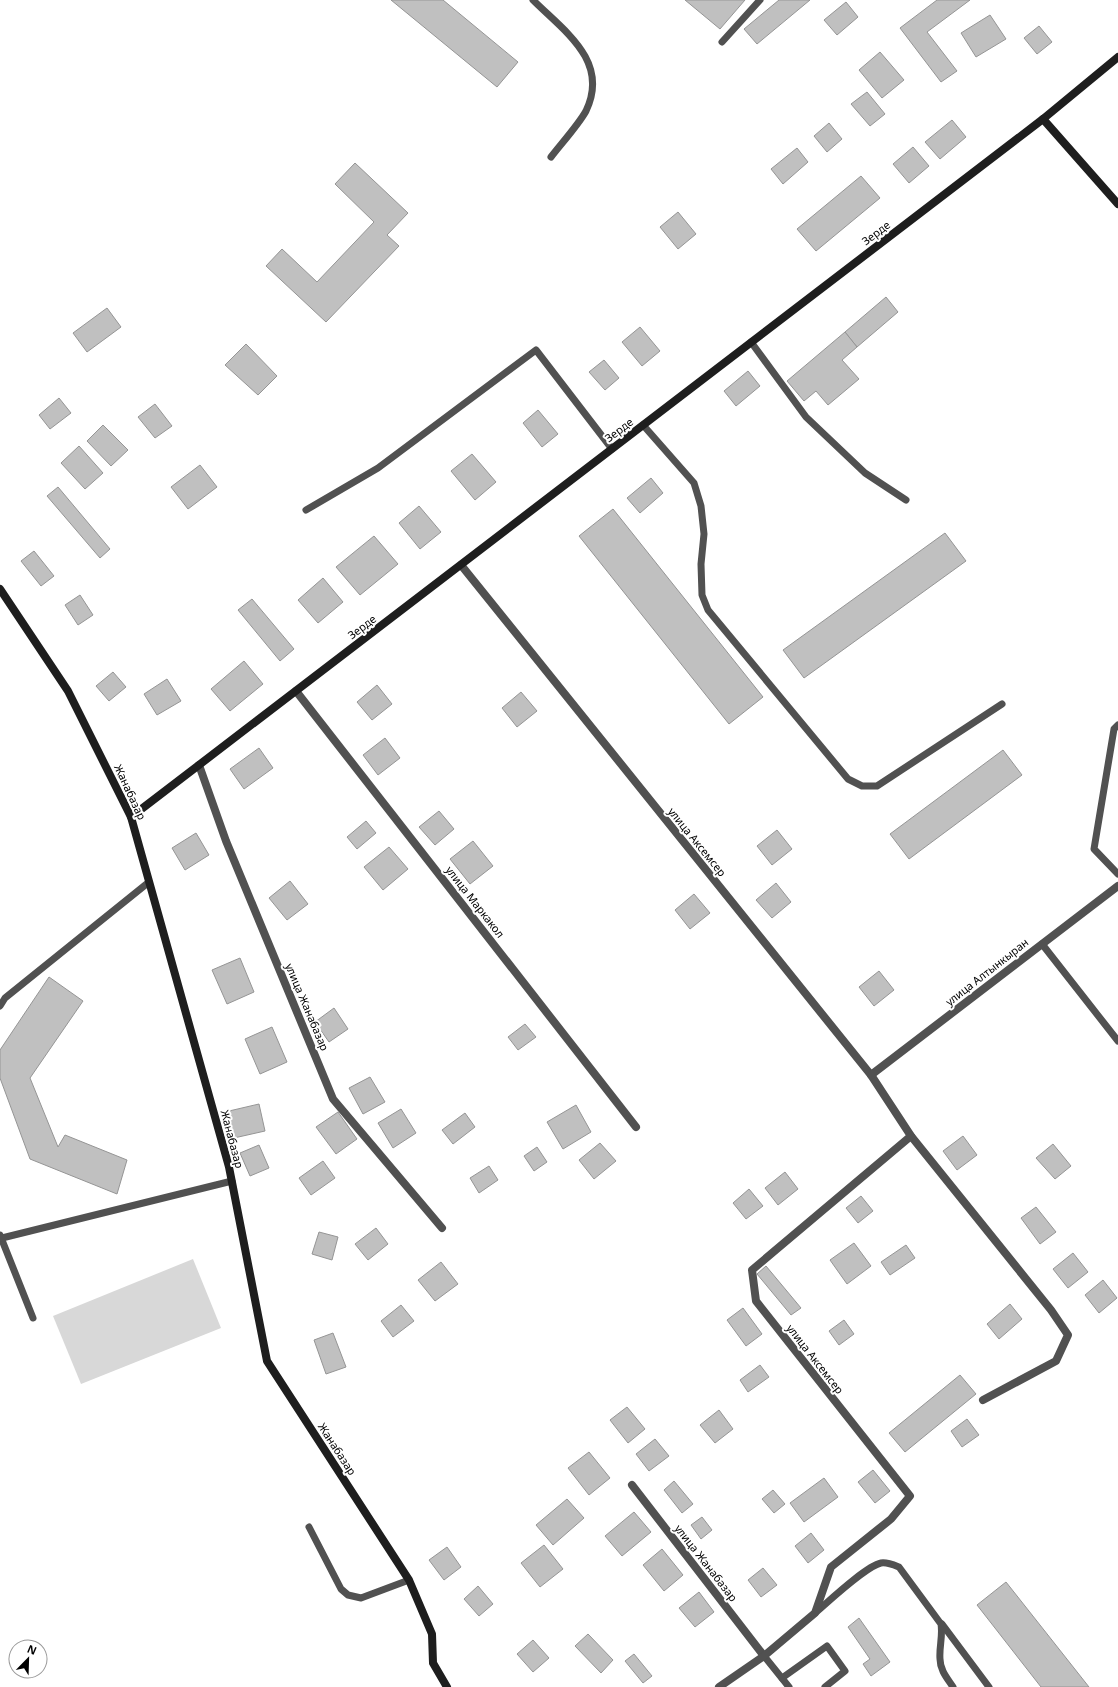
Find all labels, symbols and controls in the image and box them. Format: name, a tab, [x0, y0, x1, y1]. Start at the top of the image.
street label: Зерде	[859, 217, 893, 248]
street label: Зерде	[602, 414, 636, 445]
street label: Зерде	[345, 611, 379, 642]
street label: Жанабазар	[111, 762, 150, 822]
street label: улица Аксемсер	[665, 804, 730, 880]
street label: улица Маркакол	[443, 863, 508, 941]
street label: улица Алтынкыран	[942, 934, 1031, 1009]
street label: улица Жанабазар	[282, 961, 333, 1053]
street label: Жанабазар	[218, 1108, 248, 1170]
street label: улица Аксемсер	[783, 1321, 848, 1397]
street label: Жанабазар	[315, 1420, 360, 1478]
street label: улица Жанабазар	[672, 1521, 741, 1604]
north arrow	[8, 1639, 48, 1679]
text: N	[25, 1641, 39, 1658]

